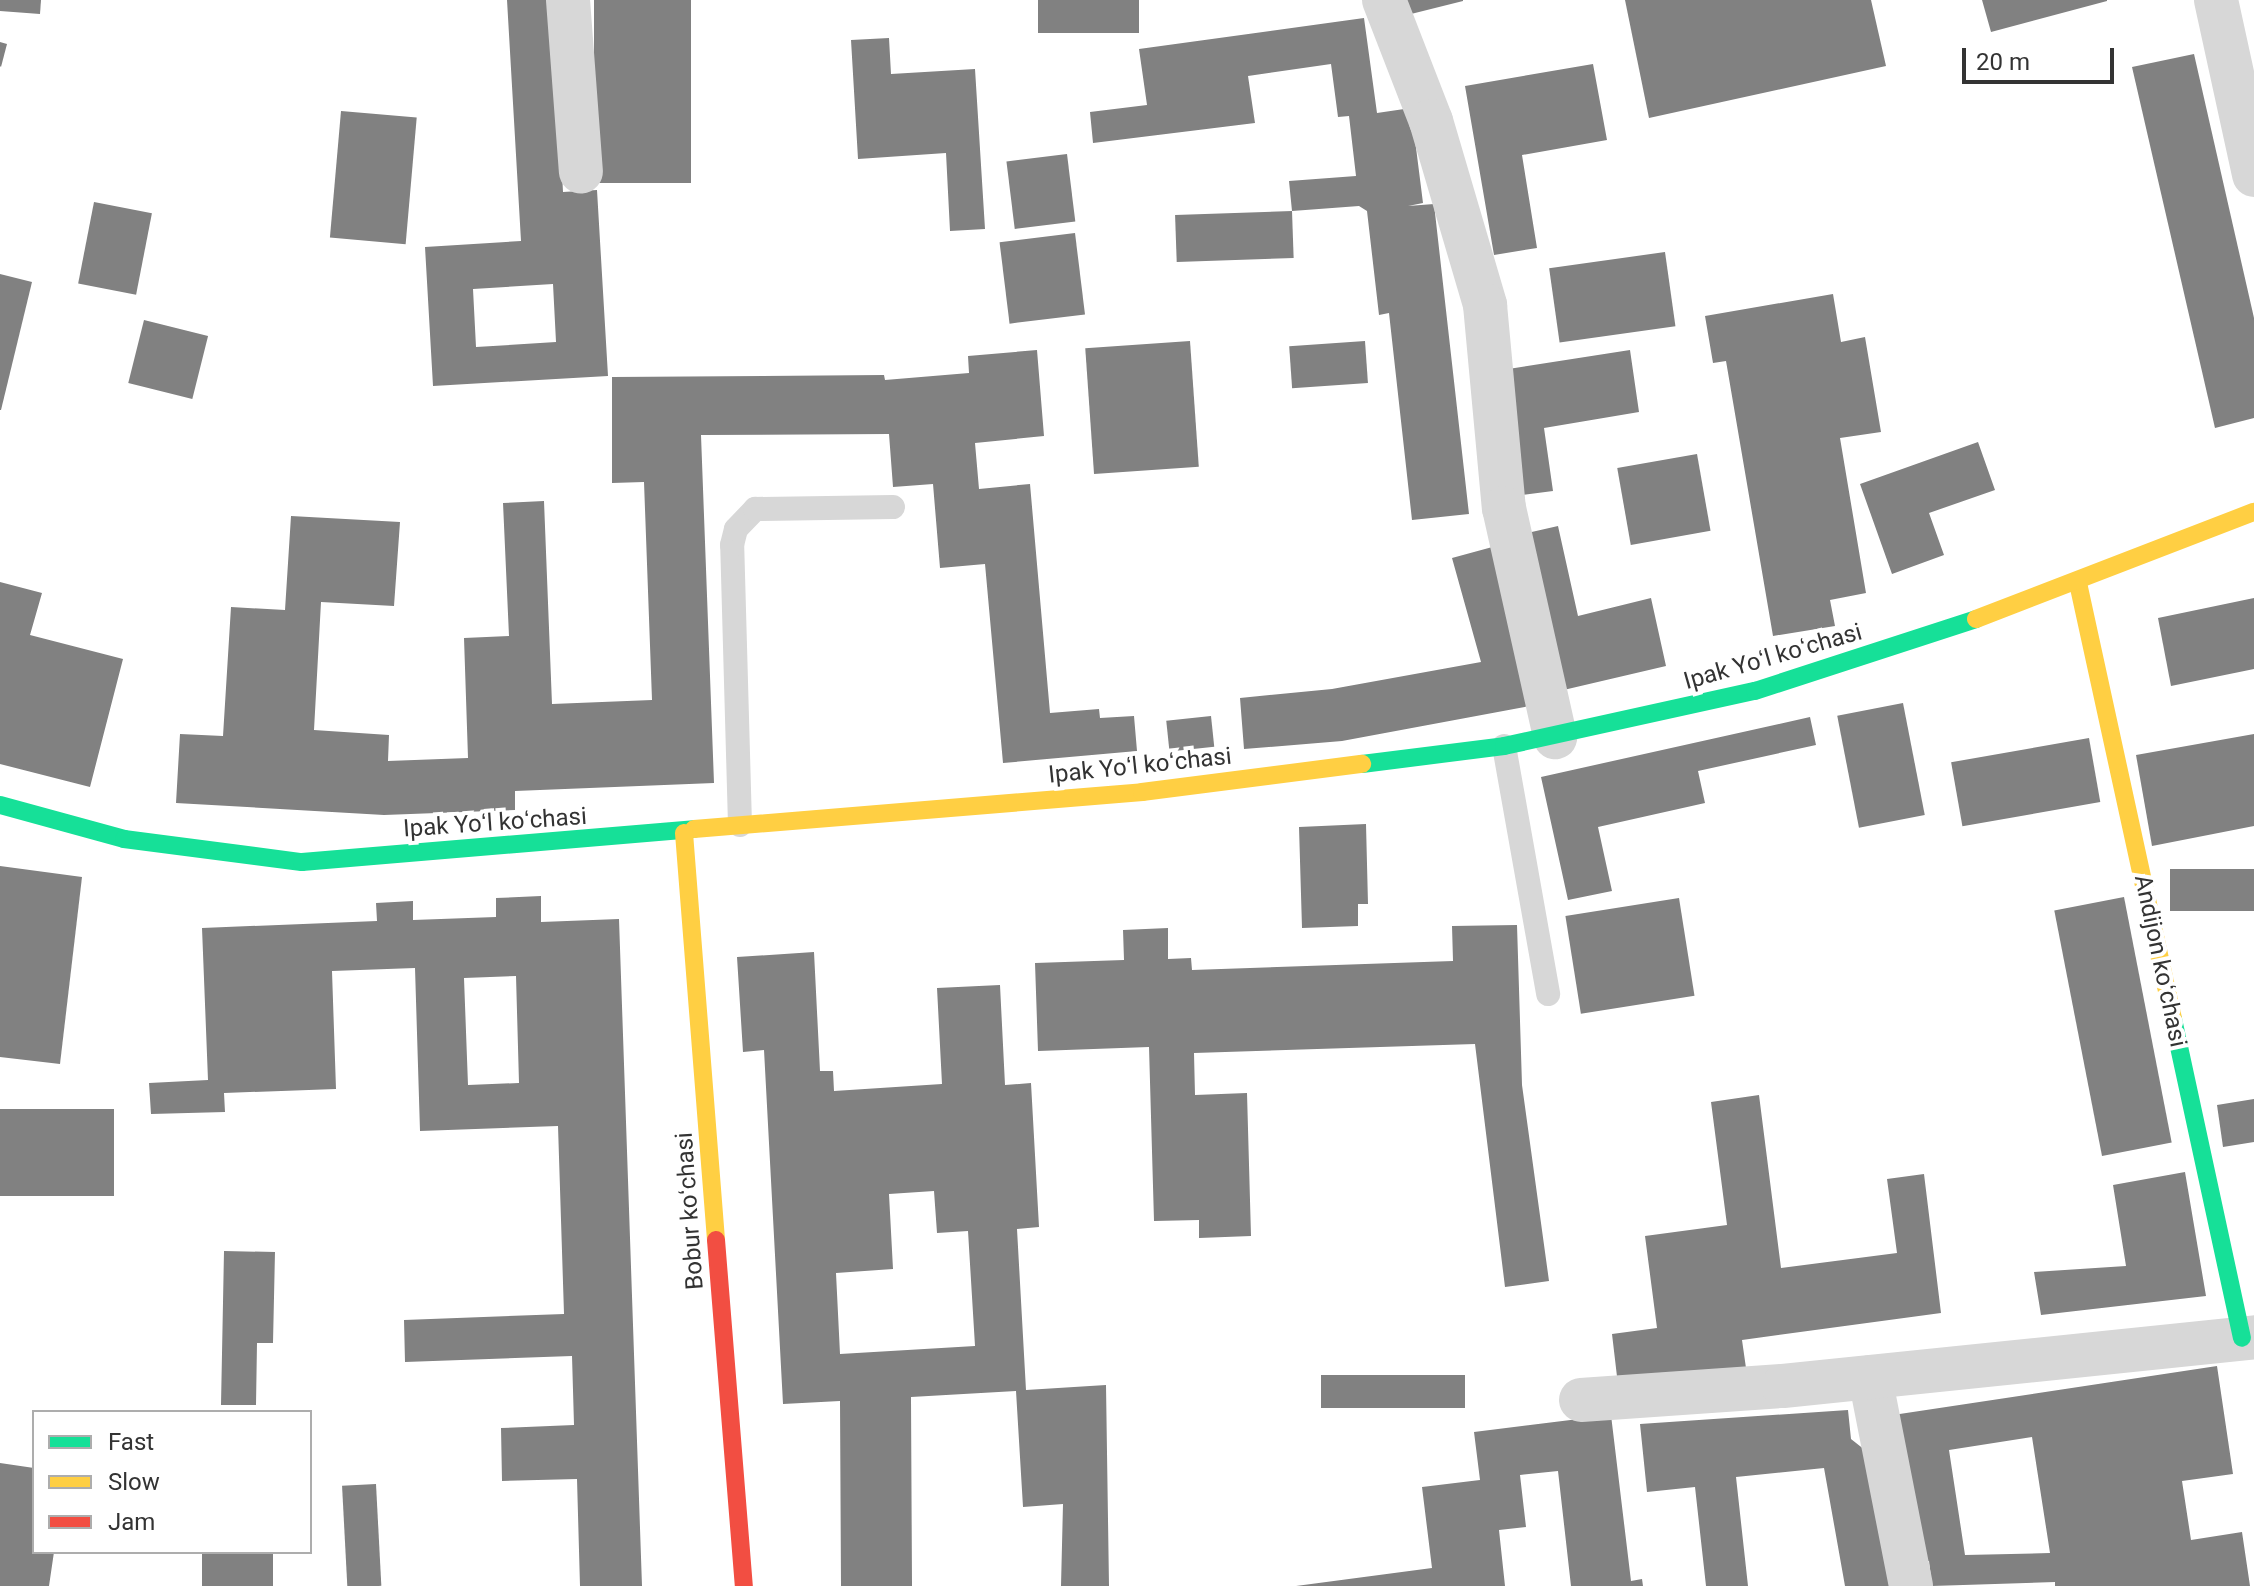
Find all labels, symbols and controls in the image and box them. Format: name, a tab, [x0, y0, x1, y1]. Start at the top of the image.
scale bar	[1966, 32, 2118, 82]
text: 20 m	[1976, 48, 2030, 76]
street label: Ipak Yoʻl koʻchasi	[1681, 618, 1865, 696]
street label: Ipak Yoʻl koʻchasi	[1047, 742, 1233, 790]
street label: Ipak Yoʻl koʻchasi	[402, 802, 588, 844]
street label: Andijon koʻchasi	[2128, 872, 2192, 1050]
street label: Bobur koʻchasi	[670, 1131, 710, 1291]
legend	[32, 1410, 312, 1554]
text: Fast	[108, 1428, 154, 1456]
text: Slow	[108, 1468, 160, 1496]
text: Jam	[108, 1508, 155, 1536]

